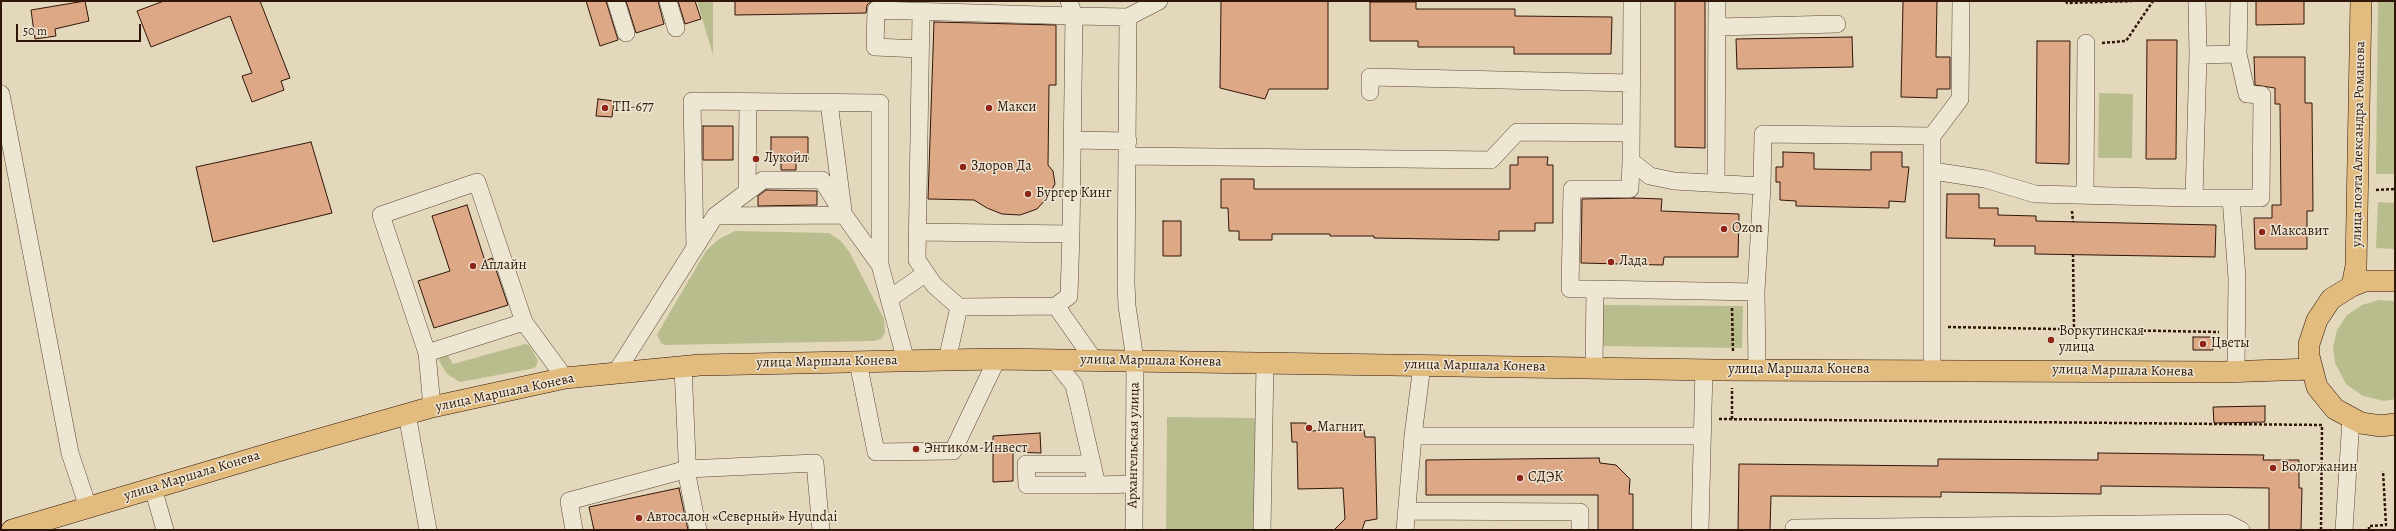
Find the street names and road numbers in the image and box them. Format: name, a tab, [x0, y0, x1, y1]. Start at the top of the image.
street label: улица поэта Александра Романова	[2349, 41, 2369, 247]
street label: улица Маршала Конева	[1080, 351, 1222, 371]
street label: улица Маршала Конева	[756, 352, 898, 372]
street label: улица Маршала Конева	[1404, 356, 1546, 376]
street label: улица Маршала Конева	[2052, 361, 2194, 381]
street label: улица Маршала Конева	[1728, 362, 1870, 378]
street label: улица Маршала Конева	[434, 370, 576, 416]
street label: Архангельская улица	[1124, 382, 1144, 508]
street label: улица Маршала Конева	[122, 447, 262, 505]

